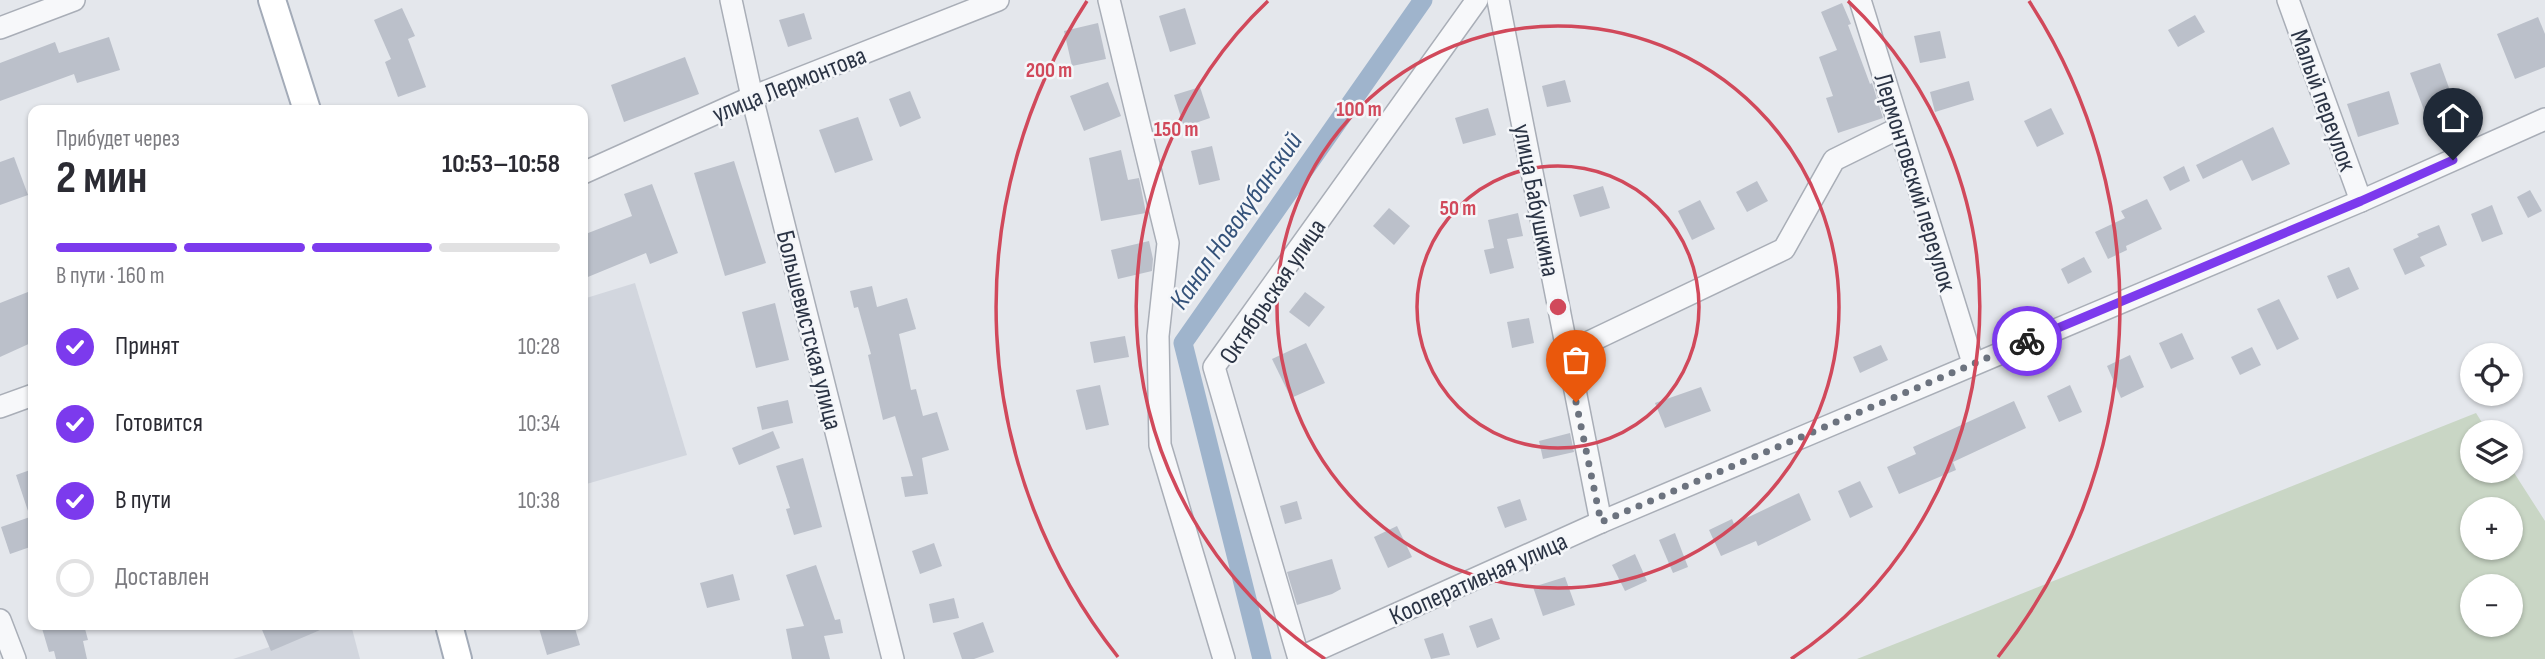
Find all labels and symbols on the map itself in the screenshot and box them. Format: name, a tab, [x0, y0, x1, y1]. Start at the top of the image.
street label: Малый переулок	[2283, 26, 2363, 176]
street label: улица Лермонтова	[708, 40, 871, 130]
text: 200 m	[1026, 58, 1072, 83]
street label: Лермонтовский переулок	[1867, 70, 1963, 295]
pin	[2423, 88, 2483, 160]
text: 100 m	[1336, 97, 1382, 122]
text: 150 m	[1154, 117, 1198, 142]
street label: улица Бабушкина	[1506, 121, 1566, 279]
water label: Канал Новокубанский	[1163, 125, 1310, 316]
text: 50 m	[1440, 196, 1476, 221]
street label: Октябрьская улица	[1213, 213, 1333, 370]
street label: Большевистская улица	[769, 228, 848, 433]
centre of rings	[1546, 295, 1570, 319]
courier	[1992, 306, 2062, 376]
pin	[1546, 330, 1606, 402]
street label: Кооперативная улица	[1385, 526, 1572, 632]

